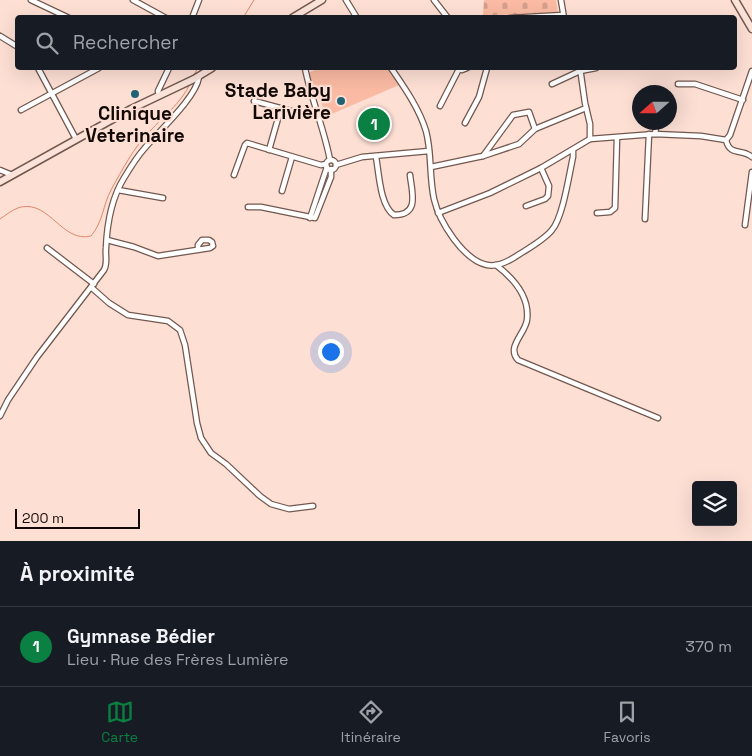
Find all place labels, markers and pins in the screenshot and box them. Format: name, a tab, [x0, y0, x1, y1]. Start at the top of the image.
place label: Stade Baby Larivière	[225, 78, 331, 125]
marker: Clinique Veterinaire	[129, 88, 141, 100]
marker: Stade Baby Larivière	[335, 95, 347, 107]
place label: Clinique Veterinaire	[85, 101, 185, 148]
pin: 1	[358, 105, 390, 143]

